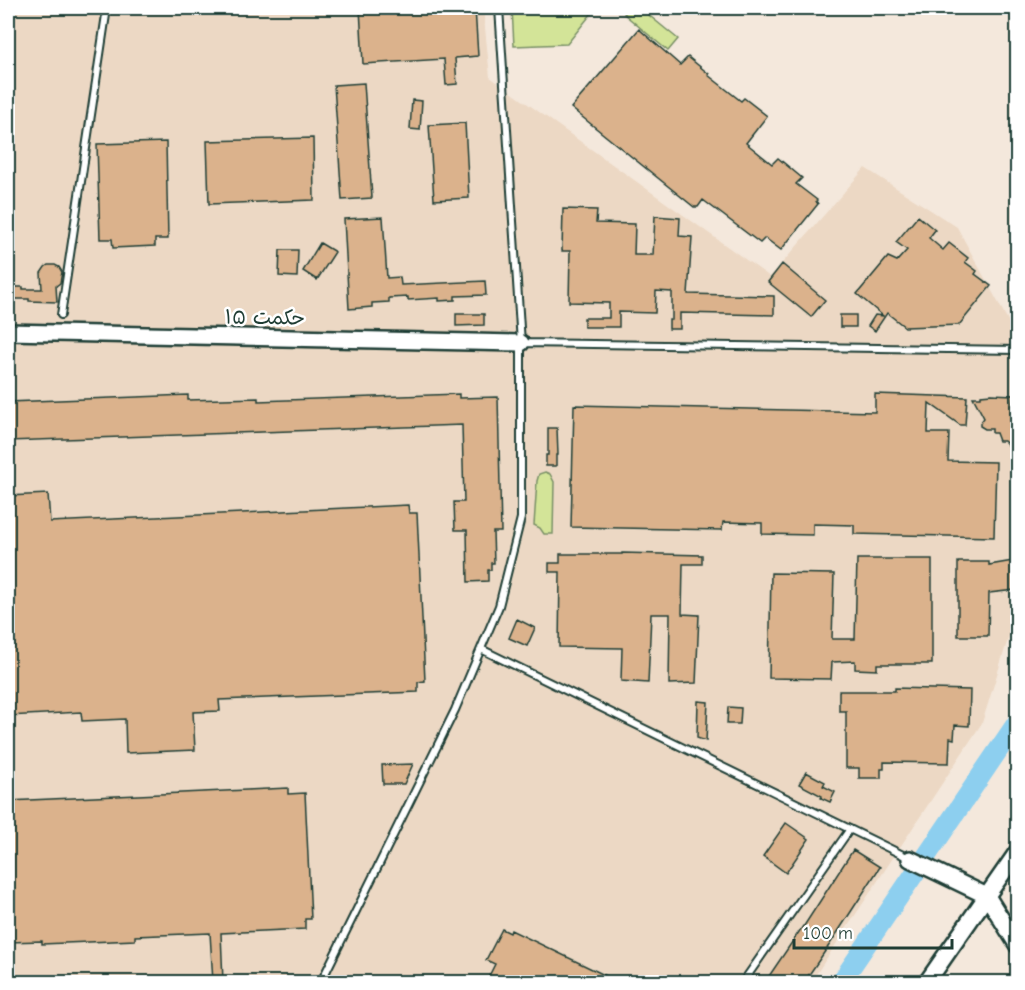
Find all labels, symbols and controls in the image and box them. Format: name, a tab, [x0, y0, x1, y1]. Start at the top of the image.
street label: حکمت ۱۵	[225, 305, 305, 330]
scale bar	[794, 912, 952, 950]
text: 100 m	[803, 923, 853, 944]

